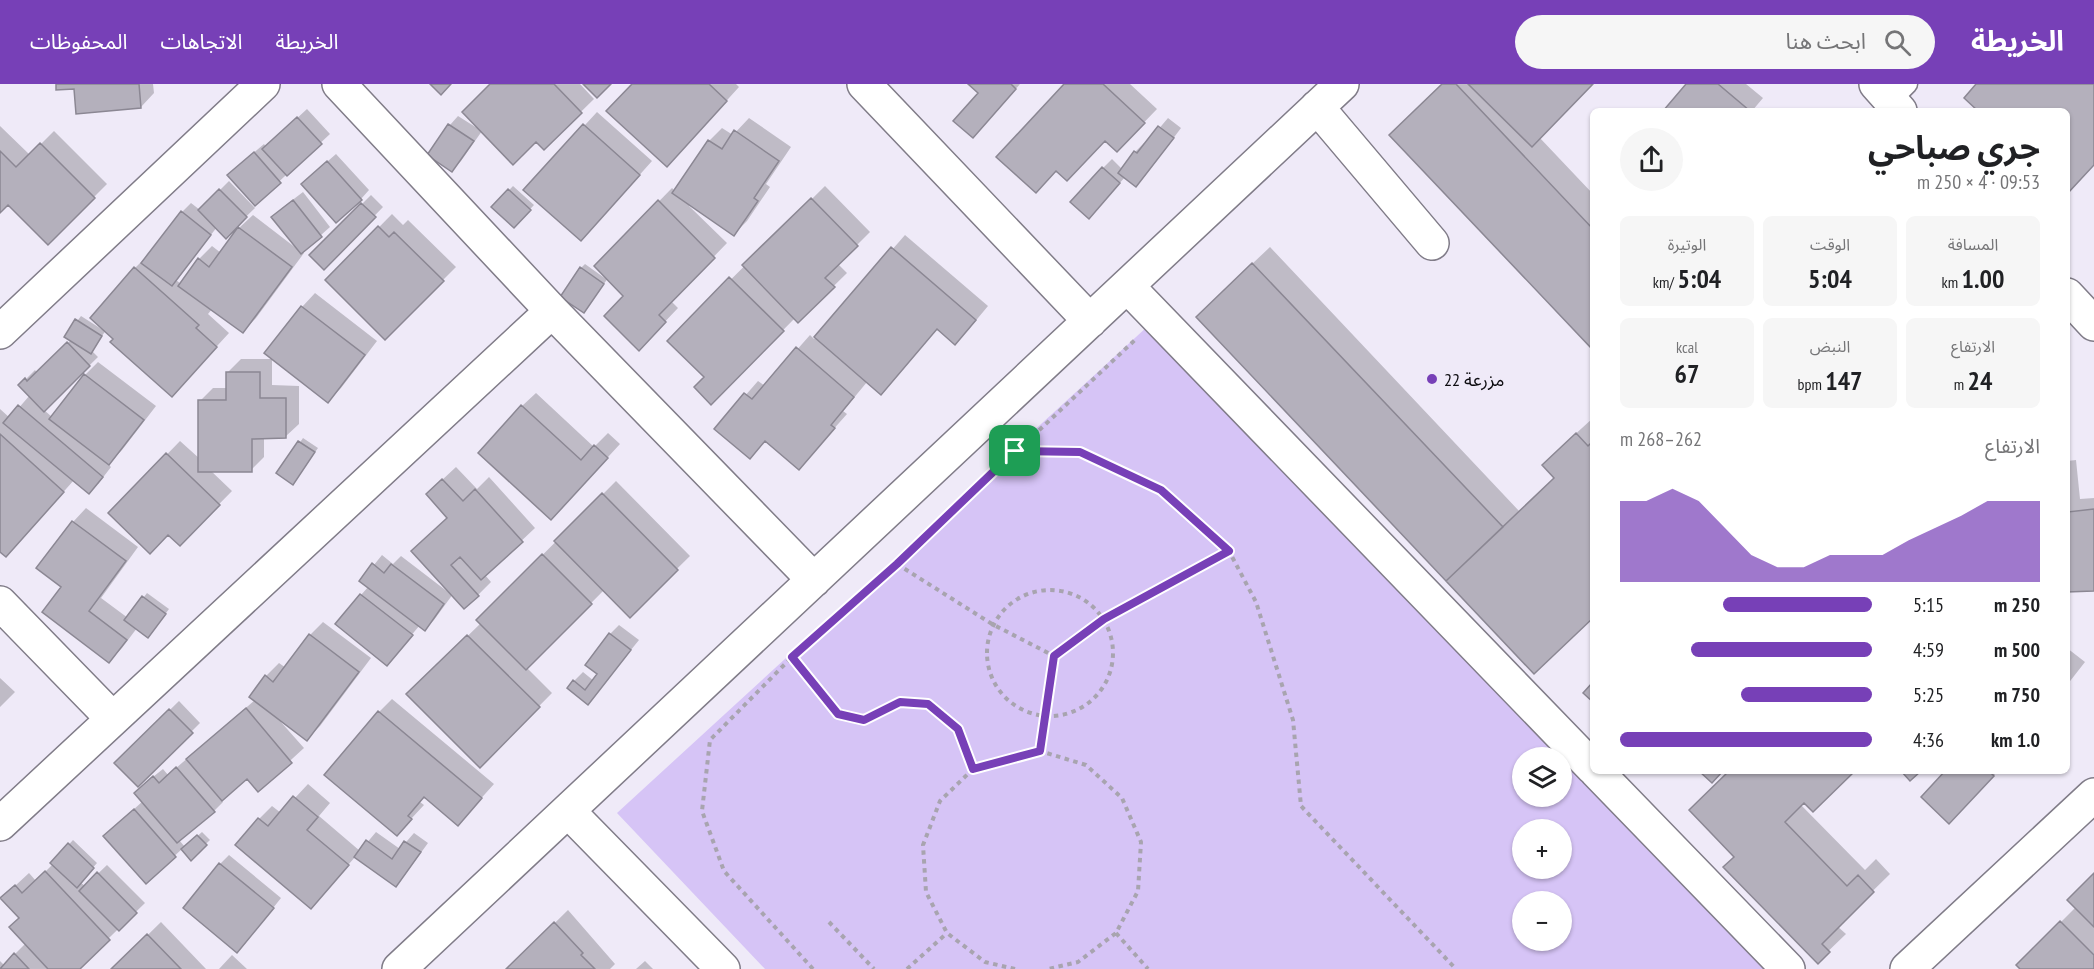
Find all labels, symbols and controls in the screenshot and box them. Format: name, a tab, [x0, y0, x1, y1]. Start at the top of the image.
search box	[1515, 15, 1935, 69]
text: الخريطة	[1971, 22, 2064, 59]
icon: search	[1881, 26, 1914, 59]
text: ابحث هنا	[1786, 27, 1866, 55]
text: المحفوظات	[30, 28, 127, 55]
text: الاتجاهات	[160, 28, 242, 55]
text: الخريطة	[275, 28, 338, 55]
text: جري صباحي	[1868, 125, 2040, 168]
button: share	[1620, 128, 1683, 191]
text: 09:53 · 4 × 250 m	[1917, 169, 2040, 195]
text: الوتيرة	[1668, 234, 1706, 254]
text: الوقت	[1810, 234, 1850, 254]
text: المسافة	[1948, 234, 1998, 254]
text: 5:04	[1677, 262, 1721, 295]
text: 5:04	[1808, 262, 1852, 295]
text: 1.00	[1962, 262, 2004, 295]
text: /km	[1653, 272, 1677, 292]
text: km	[1942, 272, 1962, 292]
text: النبض	[1810, 336, 1850, 356]
text: الارتفاع	[1951, 336, 1995, 356]
text: kcal	[1676, 337, 1698, 357]
text: 67	[1675, 357, 1699, 390]
text: 147	[1825, 364, 1863, 397]
text: 24	[1967, 364, 1992, 397]
place label: مزرعة 22	[1444, 368, 1505, 391]
marker: مزرعة 22	[1425, 372, 1439, 386]
text: bpm	[1797, 374, 1825, 394]
text: m	[1954, 374, 1967, 394]
pin	[989, 425, 1040, 476]
text: 262–268 m	[1620, 426, 1702, 452]
text: الارتفاع	[1985, 433, 2040, 459]
icon: arrive	[998, 434, 1031, 467]
text: 5:15	[1913, 592, 1944, 618]
text: 250 m	[1994, 592, 2040, 618]
text: 4:59	[1913, 637, 1944, 663]
text: 500 m	[1994, 637, 2040, 663]
text: 5:25	[1913, 682, 1944, 708]
text: 750 m	[1994, 682, 2040, 708]
text: 4:36	[1913, 727, 1944, 753]
text: 1.0 km	[1991, 727, 2040, 753]
map controls	[1512, 747, 1572, 951]
button: layers	[1512, 747, 1572, 807]
button: +	[1512, 819, 1572, 879]
button: −	[1512, 891, 1572, 951]

